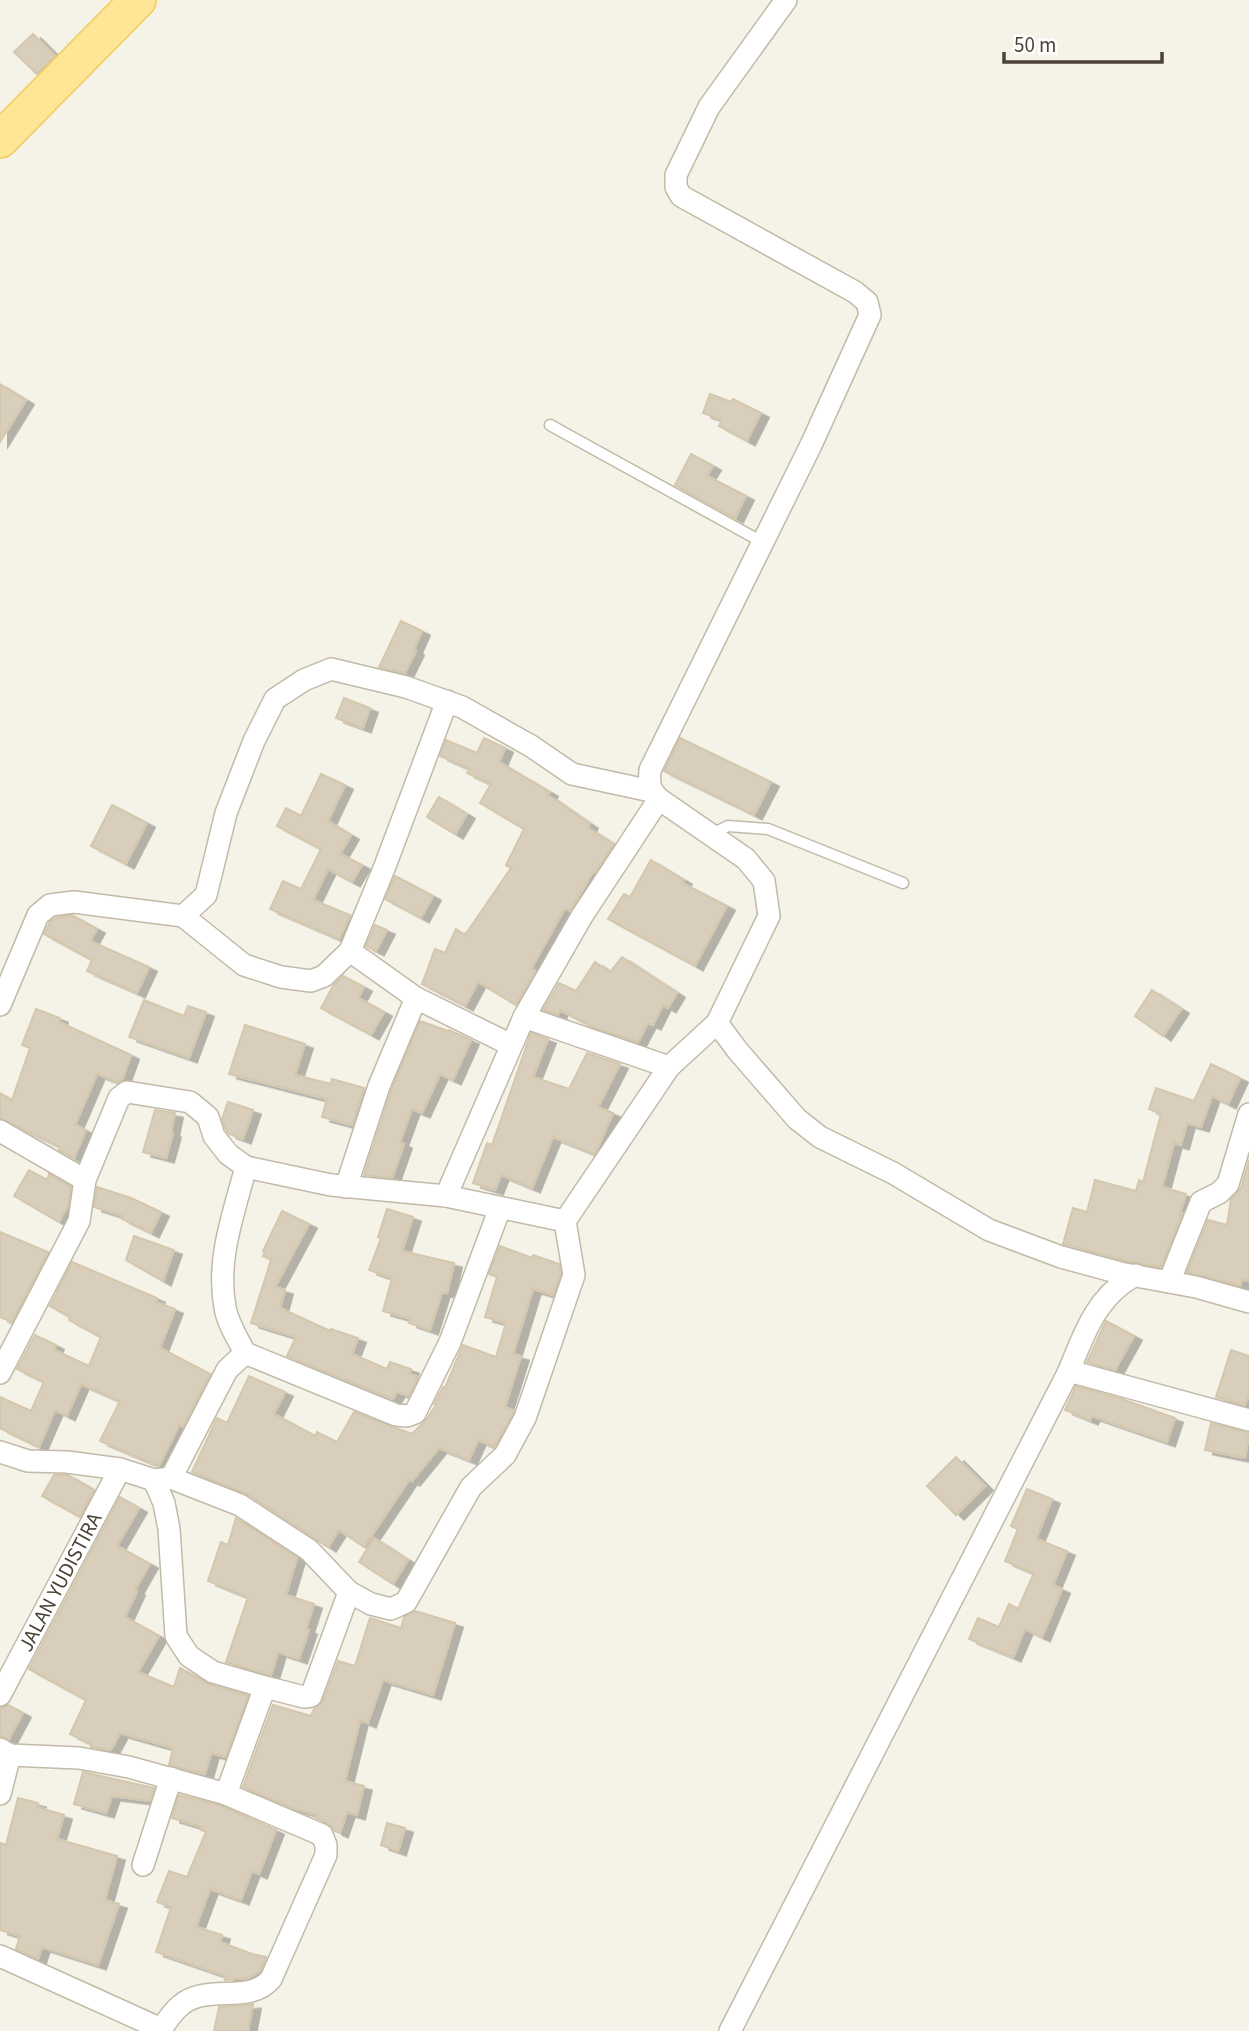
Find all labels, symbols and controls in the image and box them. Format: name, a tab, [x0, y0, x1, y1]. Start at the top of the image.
scale bar	[1004, 21, 1162, 65]
text: 50 m	[1014, 30, 1056, 60]
street label: JALAN YUDISTIRA	[11, 1507, 110, 1657]

